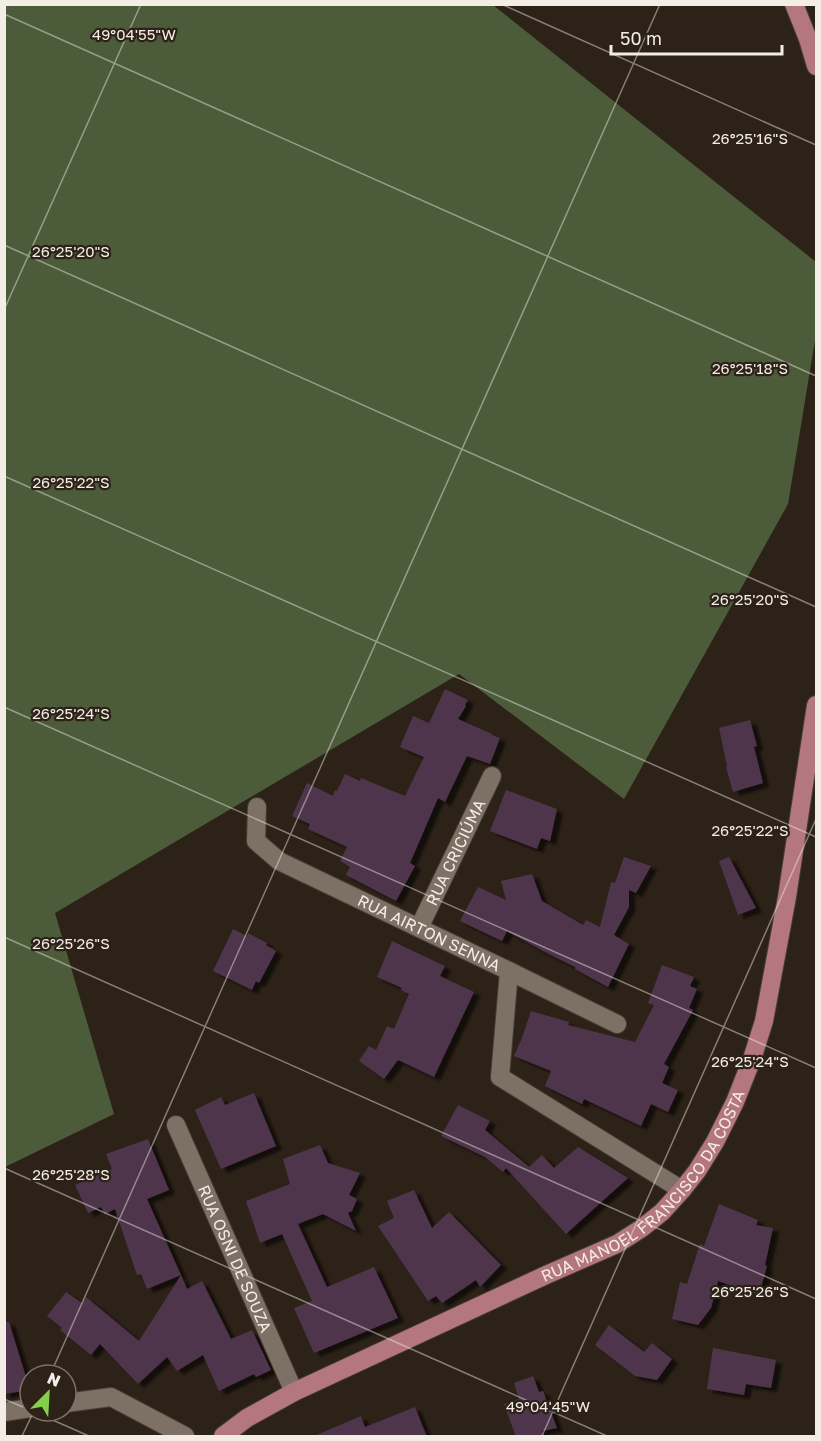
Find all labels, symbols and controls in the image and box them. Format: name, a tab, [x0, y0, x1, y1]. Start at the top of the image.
scale bar	[611, 18, 782, 56]
text: 49°04'55"W	[92, 25, 176, 43]
text: 50 m	[620, 27, 662, 49]
text: 26°25'16"S	[712, 129, 788, 147]
text: 26°25'20"S	[32, 242, 110, 260]
text: 26°25'18"S	[712, 359, 788, 377]
text: 26°25'22"S	[32, 473, 110, 491]
text: 26°25'20"S	[711, 590, 789, 608]
text: 26°25'24"S	[32, 704, 110, 722]
street label: RUA CRICIÚMA	[421, 796, 490, 909]
text: 26°25'22"S	[711, 821, 789, 839]
street label: RUA AIRTON SENNA	[355, 890, 504, 976]
text: 26°25'26"S	[32, 934, 110, 952]
text: 26°25'24"S	[711, 1052, 789, 1070]
street label: RUA MANOEL FRANCISCO DA COSTA	[538, 1087, 749, 1286]
text: 26°25'28"S	[32, 1165, 110, 1183]
street label: RUA OSNI DE SOUZA	[194, 1182, 276, 1336]
text: 26°25'26"S	[711, 1282, 789, 1300]
north arrow	[18, 1363, 78, 1423]
text: N	[44, 1368, 64, 1391]
text: 49°04'45"W	[506, 1397, 590, 1415]

